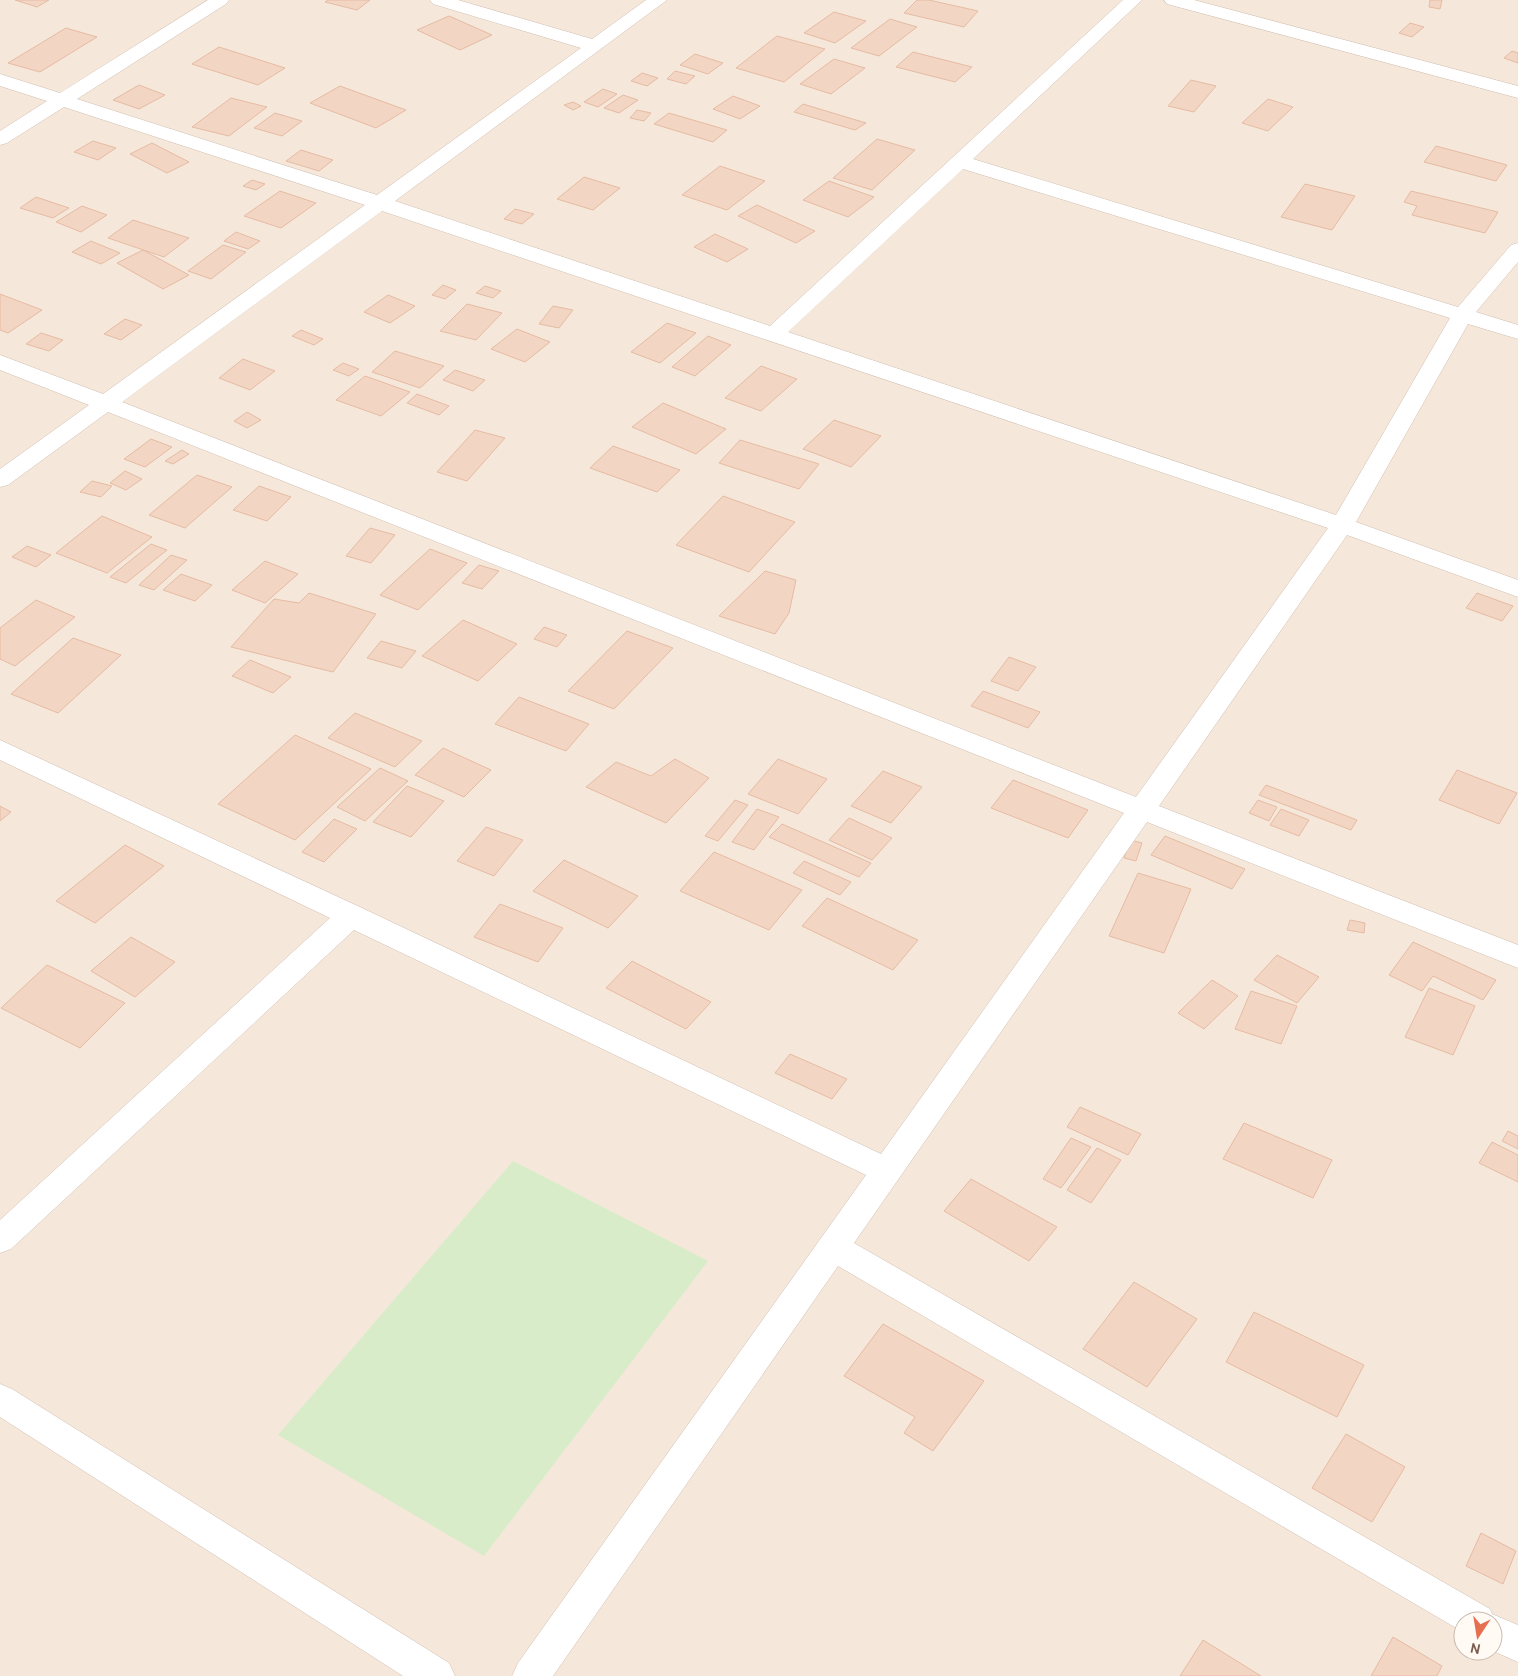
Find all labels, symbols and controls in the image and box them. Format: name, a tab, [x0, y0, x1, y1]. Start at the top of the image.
north arrow	[1453, 1611, 1503, 1661]
text: N	[1469, 1639, 1482, 1659]

